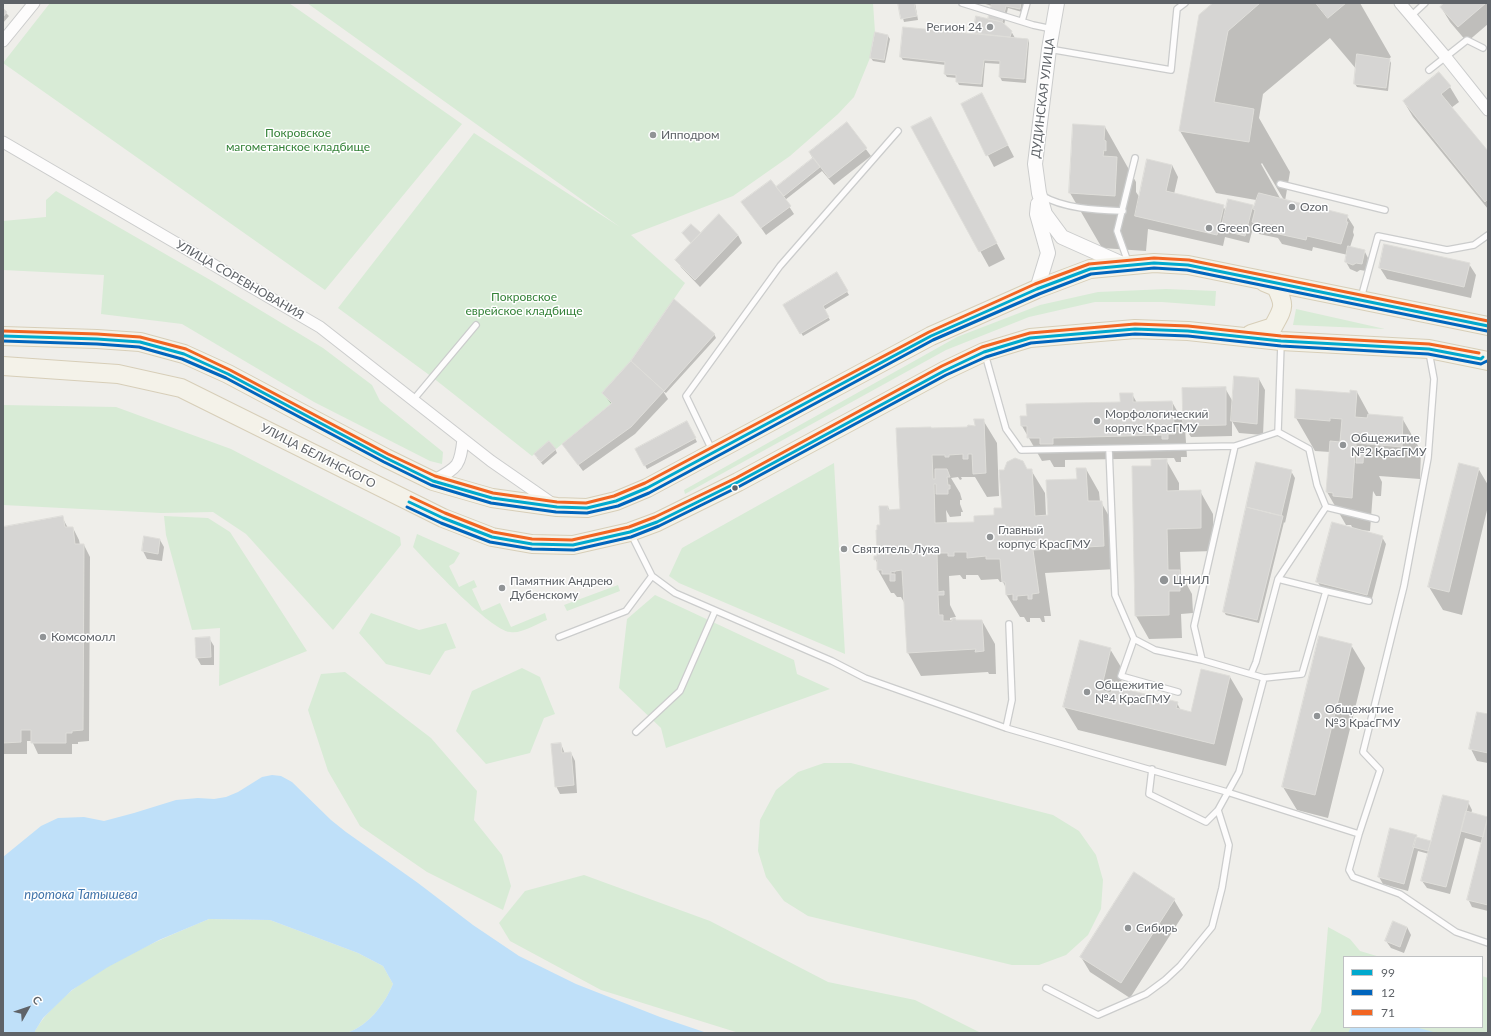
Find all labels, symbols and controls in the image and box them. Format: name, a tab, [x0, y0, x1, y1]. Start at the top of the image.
place label: Регион 24	[926, 20, 982, 34]
marker: Регион 24	[985, 22, 995, 32]
street label: ДУДИНСКАЯ УЛИЦА	[1028, 37, 1058, 159]
park label: Покровское магометанское кладбище	[226, 126, 370, 154]
place label: Ипподром	[661, 128, 720, 142]
marker: Ипподром	[648, 130, 658, 140]
place label: Ozon	[1300, 200, 1328, 214]
marker: Ozon	[1287, 202, 1297, 212]
place label: Green Green	[1217, 221, 1284, 235]
marker: Green Green	[1204, 223, 1214, 233]
street label: УЛИЦА СОРЕВНОВАНИЯ	[173, 237, 307, 323]
park label: Покровское еврейское кладбище	[465, 290, 583, 318]
place label: Морфологический корпус КрасГМУ	[1105, 407, 1209, 435]
marker: Морфологический корпус КрасГМУ	[1092, 416, 1102, 426]
street label: УЛИЦА БЕЛИНСКОГО	[258, 421, 378, 491]
place label: Общежитие №2 КрасГМУ	[1351, 431, 1426, 459]
marker: Общежитие №2 КрасГМУ	[1338, 440, 1348, 450]
unlabelled marker	[730, 483, 740, 493]
place label: Главный корпус КрасГМУ	[998, 523, 1091, 551]
marker: Главный корпус КрасГМУ	[985, 532, 995, 542]
place label: Святитель Лука	[852, 542, 940, 556]
marker: Святитель Лука	[839, 544, 849, 554]
place label: ЦНИЛ	[1173, 573, 1209, 587]
place label: Памятник Андрею Дубенскому	[510, 574, 613, 602]
marker: ЦНИЛ	[1158, 574, 1170, 586]
marker: Памятник Андрею Дубенскому	[497, 583, 507, 593]
place label: Комсомолл	[51, 630, 115, 644]
marker: Комсомолл	[38, 632, 48, 642]
place label: Общежитие №4 КрасГМУ	[1095, 678, 1170, 706]
marker: Общежитие №4 КрасГМУ	[1082, 687, 1092, 697]
place label: Общежитие №3 КрасГМУ	[1325, 702, 1400, 730]
marker: Общежитие №3 КрасГМУ	[1312, 711, 1322, 721]
water label: протока Татышева	[24, 887, 138, 903]
place label: Сибирь	[1136, 921, 1177, 935]
marker: Сибирь	[1123, 923, 1133, 933]
legend	[1343, 956, 1483, 1028]
text: 99	[1381, 965, 1395, 980]
text: 12	[1381, 985, 1395, 1000]
north arrow	[8, 988, 48, 1028]
text: С	[30, 993, 45, 1007]
text: 71	[1381, 1005, 1395, 1020]

